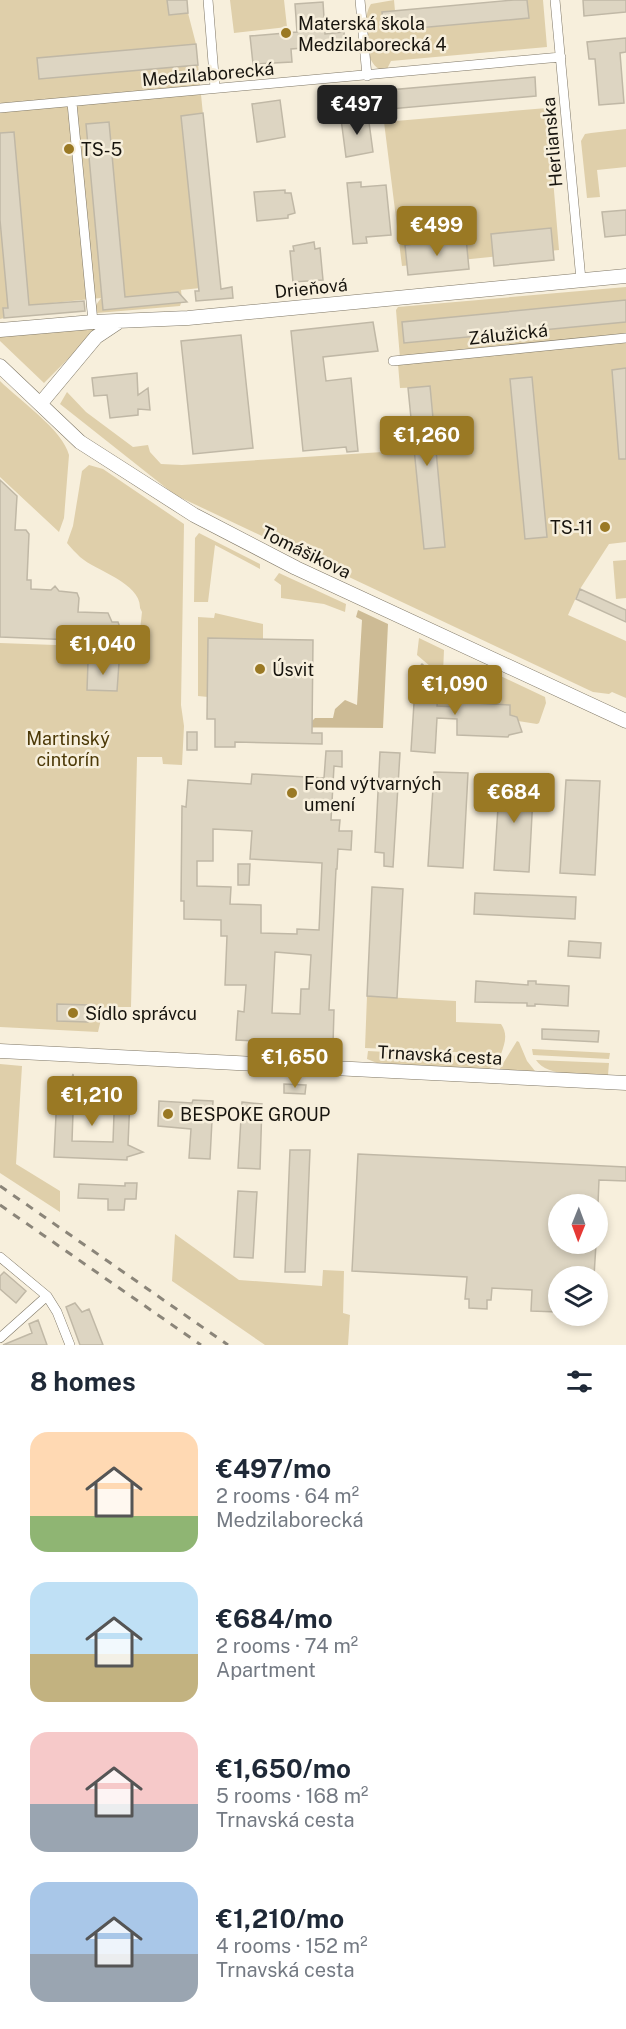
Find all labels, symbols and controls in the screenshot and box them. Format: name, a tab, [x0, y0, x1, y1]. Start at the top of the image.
place label: Materská škola Medzilaborecká 4	[298, 13, 446, 55]
marker: Materská škola Medzilaborecká 4	[279, 26, 293, 40]
street label: Medzilaborecká	[141, 58, 275, 90]
pin: €497	[321, 85, 393, 136]
text: €497	[331, 92, 383, 116]
street label: Herlianska	[538, 96, 566, 188]
place label: TS-5	[81, 139, 122, 160]
marker: TS-5	[62, 142, 76, 156]
pin: €499	[401, 206, 473, 257]
text: €499	[411, 213, 463, 237]
street label: Drieňová	[273, 274, 349, 302]
street label: Zálužická	[467, 319, 549, 349]
pin: €1,260	[378, 416, 476, 467]
text: €1,260	[394, 423, 460, 447]
place label: TS-11	[550, 517, 593, 538]
marker: TS-11	[598, 520, 612, 534]
street label: Tomášikova	[258, 521, 354, 583]
pin: €1,040	[54, 625, 152, 676]
text: €1,040	[70, 632, 136, 656]
place label: Úsvit	[272, 658, 314, 680]
marker: Úsvit	[253, 662, 267, 676]
pin: €1,090	[406, 665, 504, 716]
text: €1,090	[422, 672, 488, 696]
park label: Martinský cintorín	[26, 728, 110, 770]
place label: Fond výtvarných umení	[304, 773, 441, 815]
pin: €684	[478, 773, 550, 824]
text: €684	[488, 780, 540, 804]
marker: Fond výtvarných umení	[285, 786, 299, 800]
place label: Sídlo správcu	[85, 1003, 197, 1024]
marker: Sídlo správcu	[66, 1006, 80, 1020]
pin: €1,650	[246, 1038, 344, 1089]
street label: Trnavská cesta	[377, 1041, 503, 1069]
text: €1,650	[262, 1045, 328, 1069]
pin: €1,210	[43, 1076, 141, 1127]
text: €1,210	[61, 1083, 123, 1107]
place label: BESPOKE GROUP	[180, 1104, 330, 1125]
marker: BESPOKE GROUP	[161, 1107, 175, 1121]
north arrow	[548, 1194, 608, 1254]
map controls	[548, 1194, 608, 1326]
button: layers	[548, 1266, 608, 1326]
icon: filters	[563, 1365, 596, 1398]
text: 8 homes	[30, 1366, 136, 1397]
text: €497/mo	[216, 1453, 331, 1484]
icon: home	[78, 1456, 150, 1528]
text: 2 rooms · 64 m²	[216, 1484, 359, 1508]
text: Medzilaborecká	[216, 1508, 364, 1532]
text: €684/mo	[216, 1603, 333, 1634]
icon: home	[78, 1606, 150, 1678]
text: 2 rooms · 74 m²	[216, 1634, 358, 1658]
text: Apartment	[216, 1658, 316, 1682]
text: €1,650/mo	[216, 1753, 351, 1784]
icon: home	[78, 1756, 150, 1828]
text: 5 rooms · 168 m²	[216, 1784, 368, 1808]
text: Trnavská cesta	[216, 1808, 355, 1832]
text: €1,210/mo	[216, 1903, 344, 1934]
icon: home	[78, 1906, 150, 1978]
text: 4 rooms · 152 m²	[216, 1934, 368, 1958]
text: Trnavská cesta	[216, 1958, 355, 1982]

